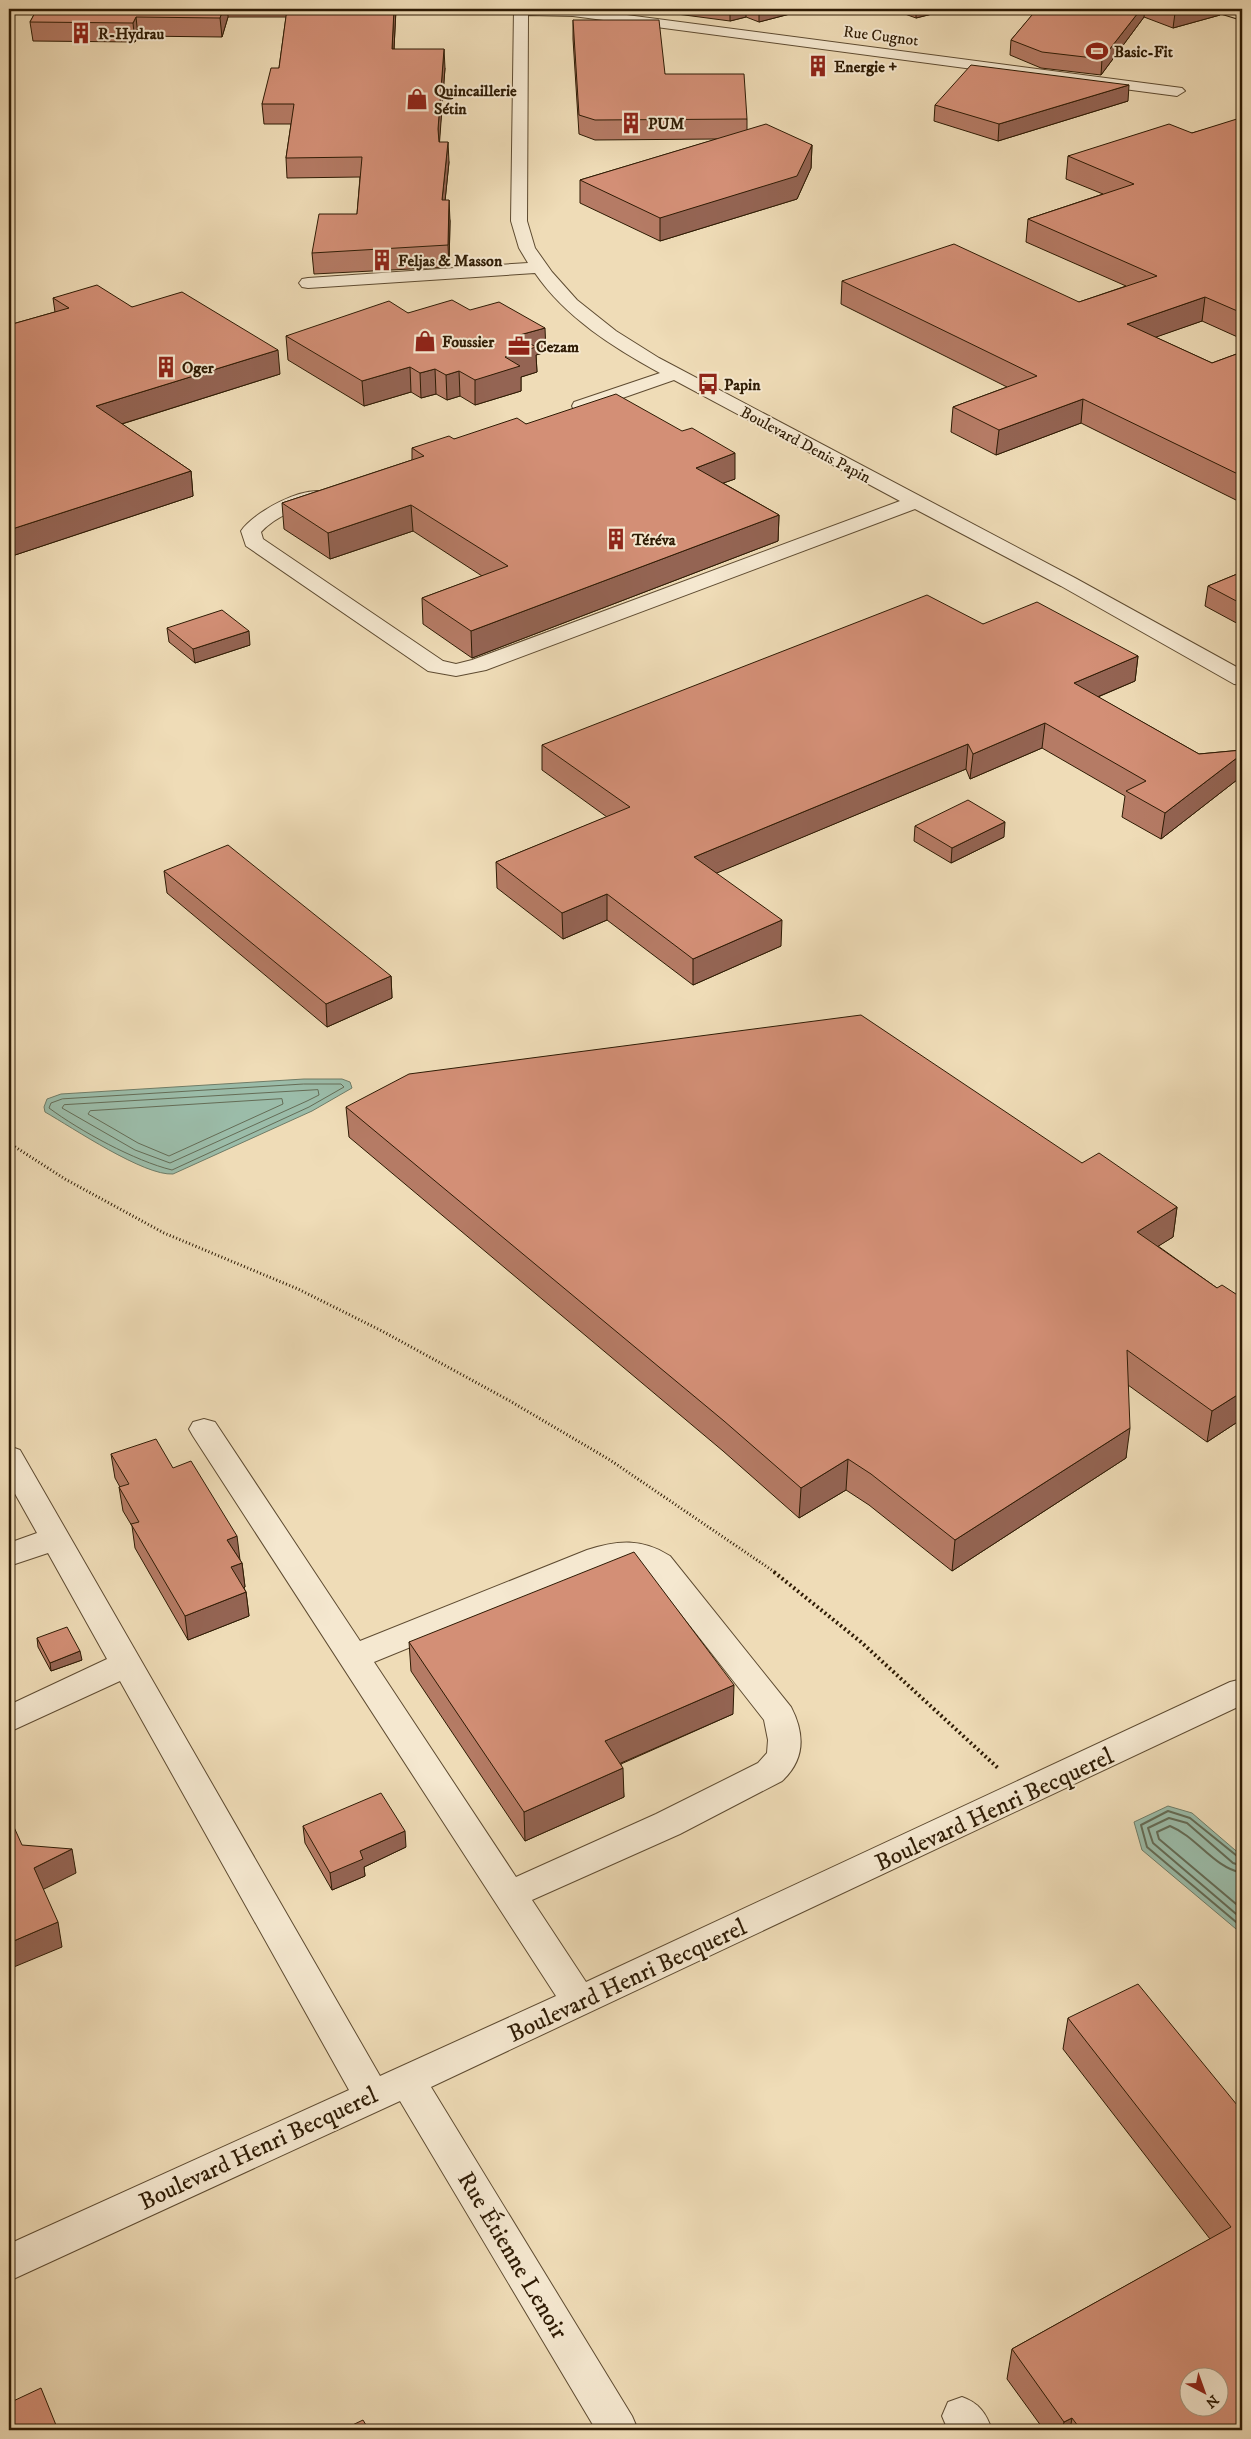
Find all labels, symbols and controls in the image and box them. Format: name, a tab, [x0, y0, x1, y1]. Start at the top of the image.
building icon: R-Hydrau	[68, 20, 94, 46]
street label: Rue Cugnot	[842, 21, 920, 51]
place label: R-Hydrau	[98, 24, 164, 44]
sports icon: Basic-Fit	[1084, 38, 1110, 64]
place label: Basic-Fit	[1114, 42, 1174, 62]
building icon: Energie +	[805, 53, 831, 79]
place label: Energie +	[834, 57, 897, 77]
place label: Quincaillerie Sétin	[434, 81, 517, 119]
shop icon: Quincaillerie Sétin	[404, 86, 430, 112]
building icon: PUM	[618, 110, 644, 136]
place label: PUM	[648, 114, 685, 134]
building icon: Feljas & Masson	[369, 247, 395, 273]
place label: Feljas & Masson	[398, 251, 503, 271]
shop icon: Foussier	[412, 328, 438, 354]
place label: Foussier	[442, 332, 495, 352]
office icon: Cezam	[506, 333, 532, 359]
place label: Cezam	[536, 337, 579, 357]
building icon: Oger	[153, 354, 179, 380]
place label: Oger	[182, 358, 215, 378]
bus stop icon: Papin	[695, 371, 721, 397]
place label: Papin	[724, 375, 761, 395]
street label: Boulevard Denis Papin	[737, 402, 875, 488]
building icon: Téréva	[603, 526, 629, 552]
place label: Téréva	[631, 530, 677, 550]
street label: Boulevard Henri Becquerel	[870, 1741, 1119, 1878]
street label: Boulevard Henri Becquerel	[503, 1912, 752, 2049]
street label: Boulevard Henri Becquerel	[134, 2080, 383, 2217]
street label: Rue Étienne Lenoir	[450, 2166, 574, 2345]
north arrow	[1178, 2366, 1228, 2416]
text: N	[1201, 2390, 1222, 2412]

